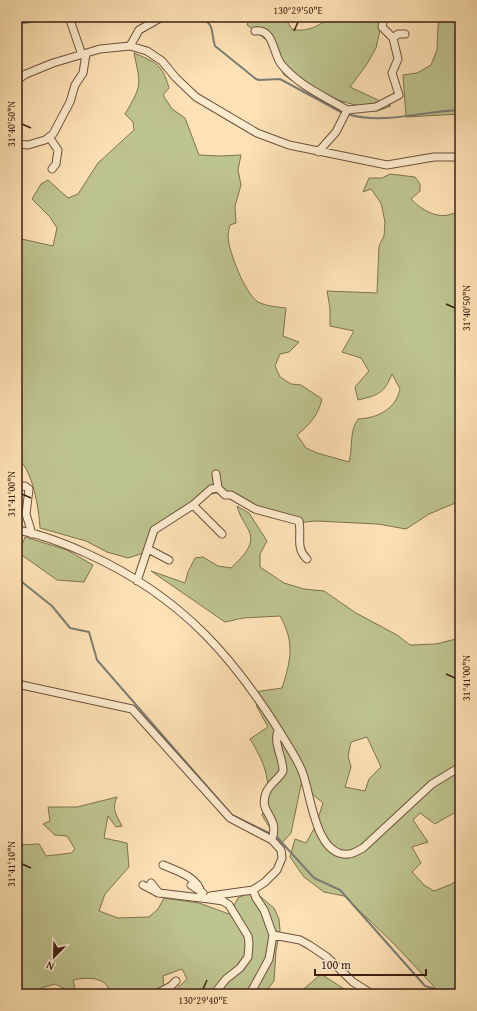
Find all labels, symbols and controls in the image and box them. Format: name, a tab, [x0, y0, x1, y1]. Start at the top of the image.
text: 130°29'50"E	[273, 3, 323, 18]
text: 31°40'50"N	[4, 101, 19, 147]
text: 31°40'50"N	[459, 285, 474, 331]
text: 31°41'00"N	[4, 471, 19, 517]
text: 31°41'00"N	[459, 655, 474, 701]
text: 31°41'10"N	[4, 841, 19, 887]
north arrow	[34, 937, 74, 977]
scale bar	[315, 951, 426, 977]
text: 100 m	[321, 956, 351, 973]
text: N	[43, 957, 57, 975]
text: 130°29'40"E	[178, 993, 228, 1008]

